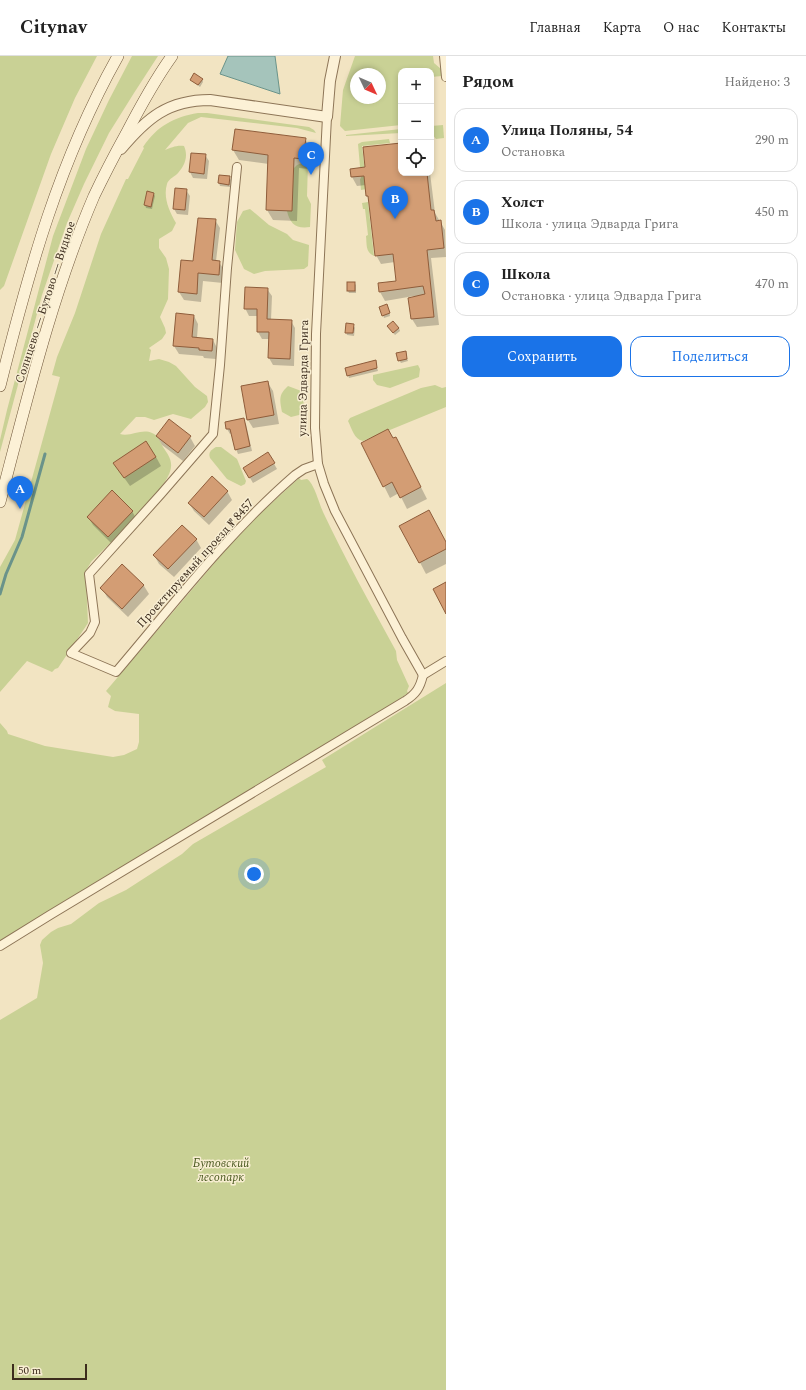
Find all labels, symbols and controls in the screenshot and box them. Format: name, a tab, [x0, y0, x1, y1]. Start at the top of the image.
text: Citynav	[20, 13, 87, 42]
text: Главная	[529, 17, 581, 38]
text: Карта	[603, 17, 641, 38]
text: О нас	[663, 17, 700, 38]
text: Контакты	[722, 17, 786, 38]
north arrow	[350, 68, 386, 104]
map controls	[398, 68, 434, 176]
button: +	[398, 68, 434, 104]
text: Рядом	[462, 69, 514, 95]
text: Найдено: 3	[724, 72, 790, 92]
button: −	[398, 104, 434, 140]
text: Улица Поляны, 54	[501, 119, 633, 142]
text: A	[471, 130, 481, 150]
text: 290 m	[755, 130, 789, 150]
button: locate	[398, 140, 434, 176]
pin: C	[298, 142, 324, 175]
text: Остановка	[501, 142, 565, 162]
pin: B	[382, 186, 408, 219]
text: Холст	[501, 191, 544, 214]
text: B	[471, 202, 481, 222]
text: 450 m	[755, 202, 789, 222]
text: Школа · улица Эдварда Грига	[501, 214, 679, 234]
street label: Солнцево — Бутово — Видное	[10, 218, 81, 386]
text: Школа	[501, 263, 550, 286]
text: C	[471, 274, 481, 294]
text: 470 m	[755, 274, 789, 294]
text: Остановка · улица Эдварда Грига	[501, 286, 702, 306]
street label: улица Эдварда Грига	[293, 319, 314, 438]
button: Сохранить	[462, 336, 622, 377]
button: Поделиться	[630, 336, 790, 377]
pin: A	[7, 476, 33, 509]
street label: Проектируемый проезд № 8457	[132, 494, 259, 632]
your location	[244, 864, 264, 884]
park label: Бутовский лесопарк	[193, 1154, 250, 1187]
scale bar	[12, 1362, 87, 1381]
text: 50 m	[18, 1362, 41, 1379]

